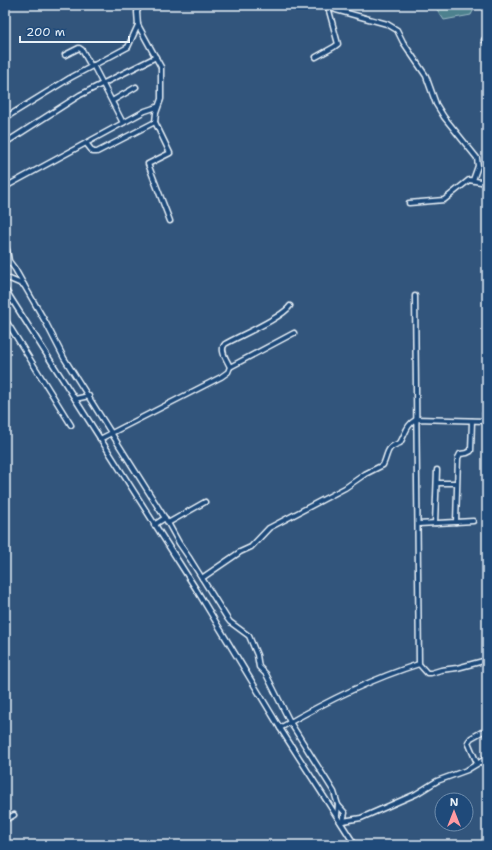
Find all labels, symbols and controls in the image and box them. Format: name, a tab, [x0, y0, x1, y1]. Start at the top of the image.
scale bar	[20, 18, 129, 44]
text: 200 m	[26, 24, 65, 40]
north arrow	[434, 792, 474, 832]
text: N	[450, 795, 459, 810]

